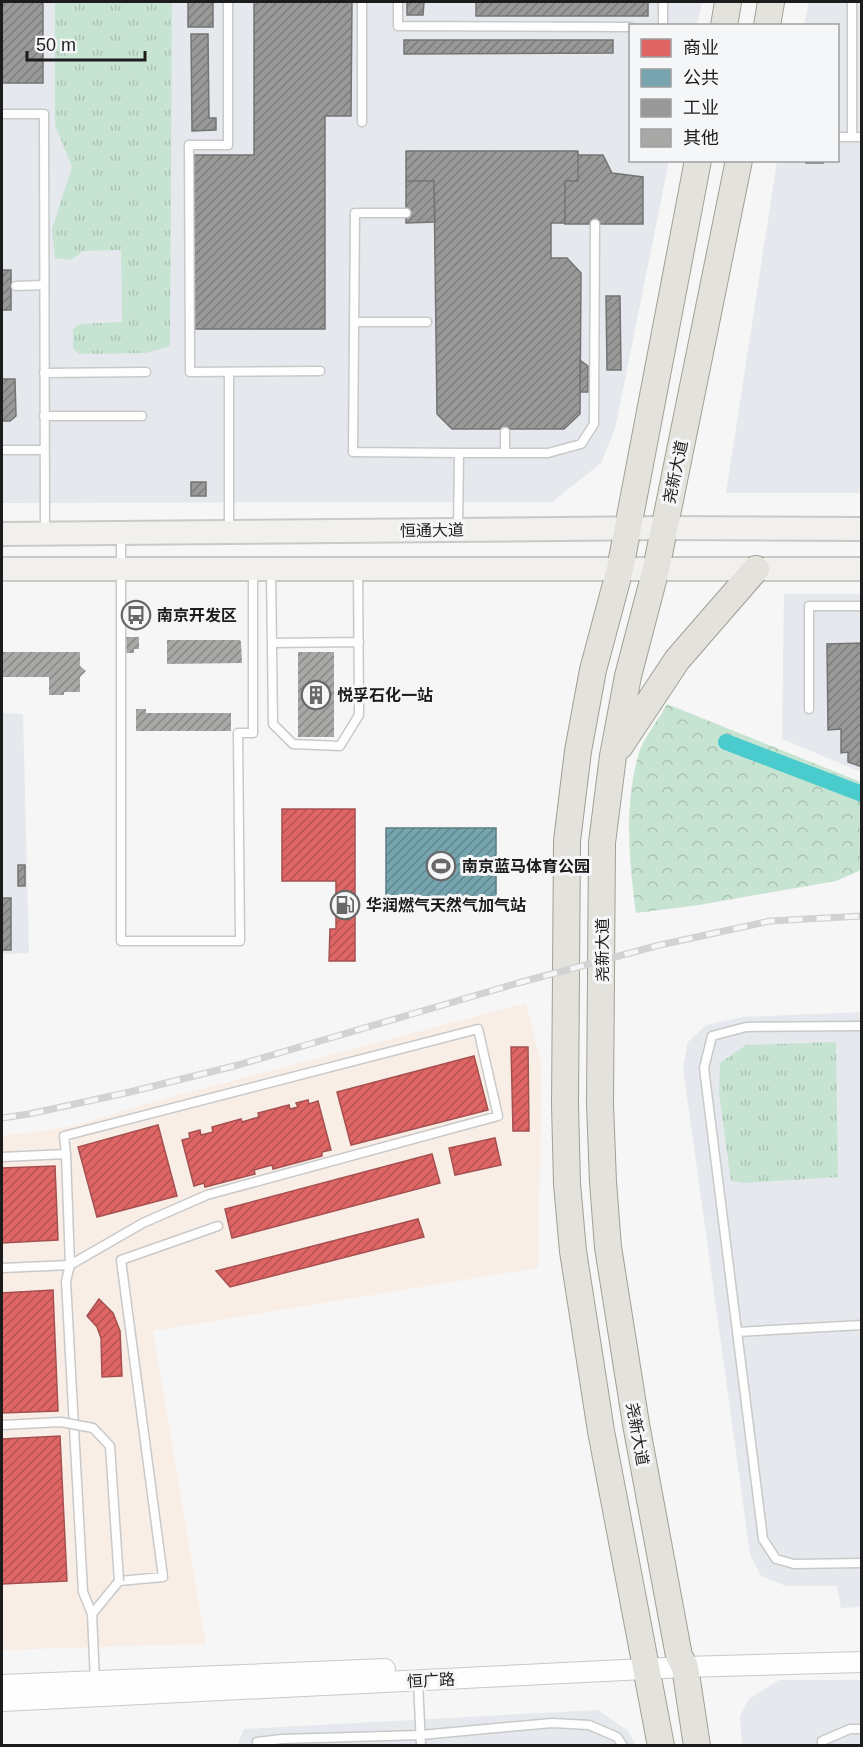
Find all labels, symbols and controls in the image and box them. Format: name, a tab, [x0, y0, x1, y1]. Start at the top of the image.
scale bar	[27, 24, 146, 62]
legend	[629, 24, 839, 162]
text: 50 m	[36, 35, 76, 55]
text: 商业	[683, 38, 719, 58]
text: 公共	[683, 68, 719, 88]
text: 工业	[683, 98, 719, 118]
text: 其他	[683, 128, 719, 148]
street label: 尧新大道	[661, 439, 690, 505]
street label: 恒通大道	[400, 521, 464, 540]
bus stop icon: 南京开发区	[120, 599, 152, 631]
place label: 南京开发区	[157, 607, 237, 624]
building icon: 悦孚石化一站	[300, 679, 332, 711]
place label: 悦孚石化一站	[337, 686, 433, 704]
sports icon: 南京蓝马体育公园	[425, 850, 457, 882]
place label: 南京蓝马体育公园	[462, 858, 590, 875]
fuel station icon: 华润燃气天然气加气站	[329, 889, 361, 921]
place label: 华润燃气天然气加气站	[366, 896, 526, 914]
street label: 尧新大道	[594, 918, 611, 982]
street label: 尧新大道	[624, 1401, 651, 1467]
street label: 恒广路	[407, 1671, 455, 1690]

